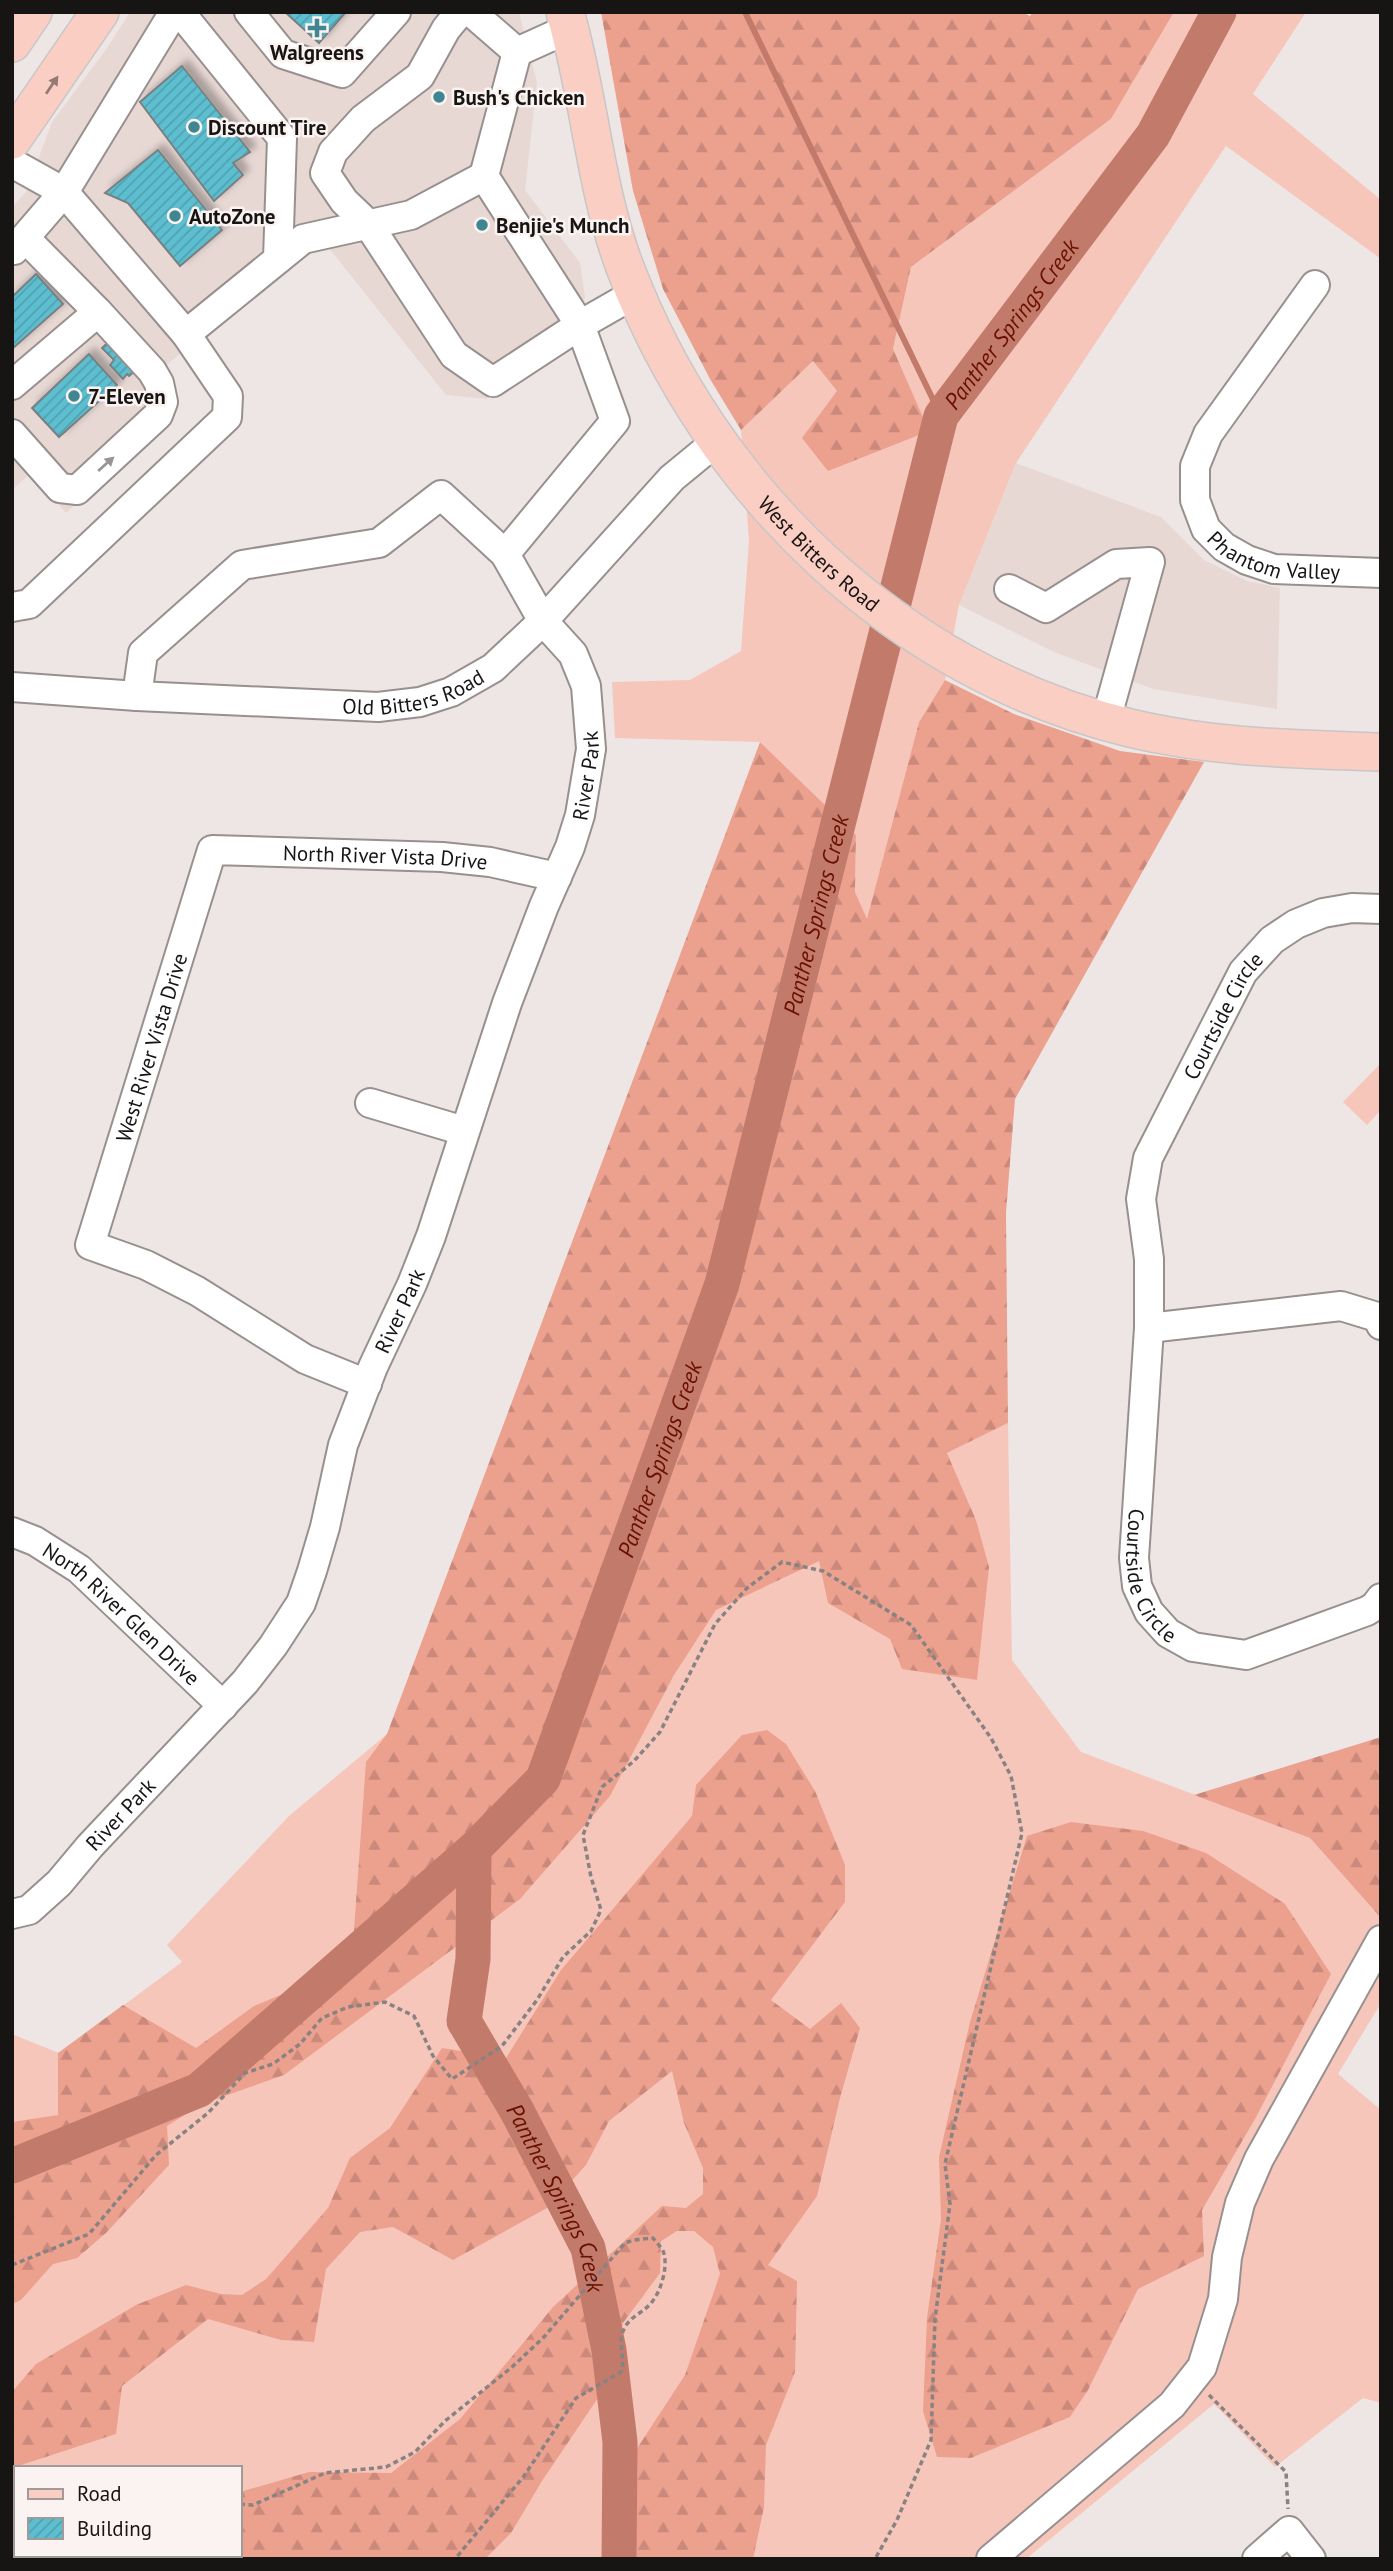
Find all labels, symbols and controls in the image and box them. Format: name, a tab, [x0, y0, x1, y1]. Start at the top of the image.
marker: Walgreens	[309, 20, 325, 36]
place label: Walgreens	[270, 39, 364, 66]
one-way arrow	[45, 75, 58, 94]
place label: Bush's Chicken	[453, 84, 585, 111]
marker: Bush's Chicken	[431, 89, 447, 105]
place label: Discount Tire	[208, 114, 326, 141]
marker: Discount Tire	[186, 119, 202, 135]
place label: AutoZone	[189, 203, 275, 230]
marker: AutoZone	[167, 208, 183, 224]
place label: Benjie's Munch	[496, 212, 629, 239]
marker: Benjie's Munch	[474, 217, 490, 233]
water label: Panther Springs Creek	[937, 231, 1085, 415]
place label: 7-Eleven	[88, 383, 166, 410]
marker: 7-Eleven	[66, 388, 82, 404]
one-way arrow	[97, 456, 115, 472]
street label: West Bitters Road	[753, 490, 885, 617]
street label: Phantom Valley	[1202, 525, 1341, 585]
street label: Old Bitters Road	[342, 663, 489, 721]
street label: River Park	[566, 730, 604, 822]
water label: Panther Springs Creek	[776, 810, 855, 1018]
street label: North River Vista Drive	[282, 839, 489, 875]
street label: Courtside Circle	[1177, 946, 1268, 1084]
street label: West River Vista Drive	[109, 950, 193, 1145]
street label: River Park	[368, 1265, 430, 1357]
water label: Panther Springs Creek	[610, 1356, 708, 1561]
street label: Courtside Circle	[1121, 1508, 1181, 1648]
street label: North River Glen Drive	[38, 1536, 206, 1691]
street label: River Park	[79, 1772, 161, 1856]
water label: Panther Springs Creek	[501, 2098, 612, 2296]
legend	[14, 2466, 242, 2557]
text: Road	[77, 2480, 121, 2507]
text: Building	[77, 2515, 152, 2542]

